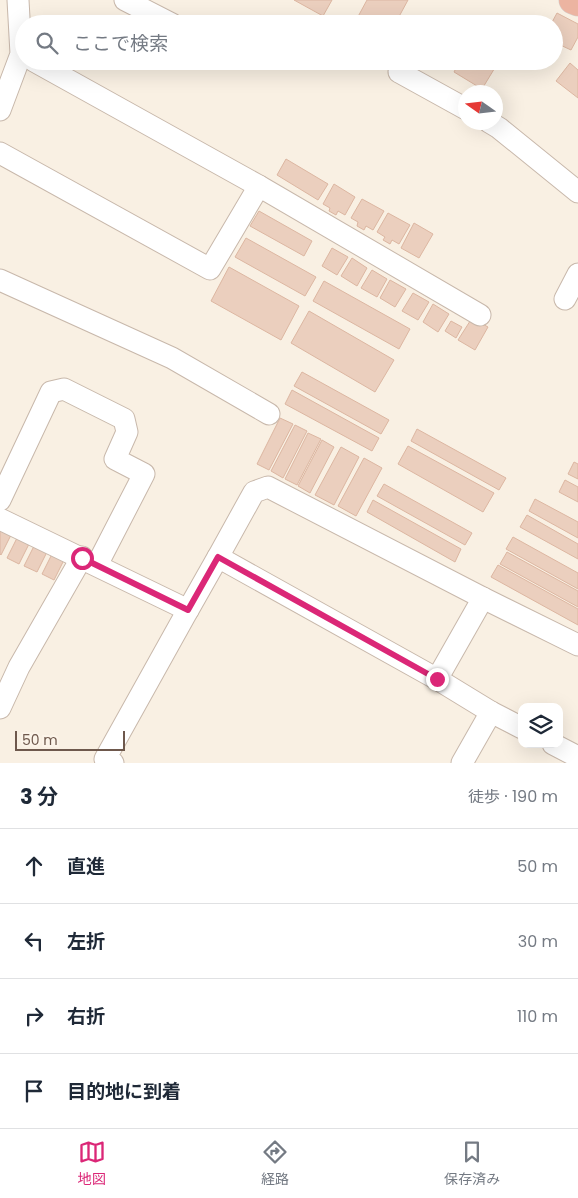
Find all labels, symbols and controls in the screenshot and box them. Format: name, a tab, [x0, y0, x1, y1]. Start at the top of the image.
search box	[15, 15, 563, 70]
icon: search	[33, 29, 61, 57]
text: ここで検索	[73, 30, 168, 57]
north arrow	[458, 85, 503, 130]
route start	[71, 547, 94, 570]
route end	[426, 668, 449, 691]
map controls	[518, 703, 563, 748]
button: layers	[518, 703, 563, 748]
scale bar	[15, 728, 125, 751]
text: 50 m	[22, 730, 58, 750]
text: 3 分	[20, 782, 58, 811]
text: 徒歩 · 190 m	[468, 785, 558, 808]
icon: ahead	[20, 852, 48, 880]
text: 直進	[67, 853, 105, 880]
text: 50 m	[517, 855, 558, 878]
icon: left	[20, 927, 48, 955]
text: 左折	[67, 928, 105, 955]
text: 30 m	[518, 930, 558, 953]
icon: right	[20, 1002, 48, 1030]
text: 右折	[67, 1003, 105, 1030]
text: 110 m	[517, 1005, 558, 1028]
icon: arrive	[20, 1077, 48, 1105]
text: 目的地に到着	[67, 1078, 181, 1105]
tab: 地図	[78, 1138, 106, 1190]
tab: 経路	[261, 1138, 289, 1190]
tab: 保存済み	[444, 1138, 500, 1190]

